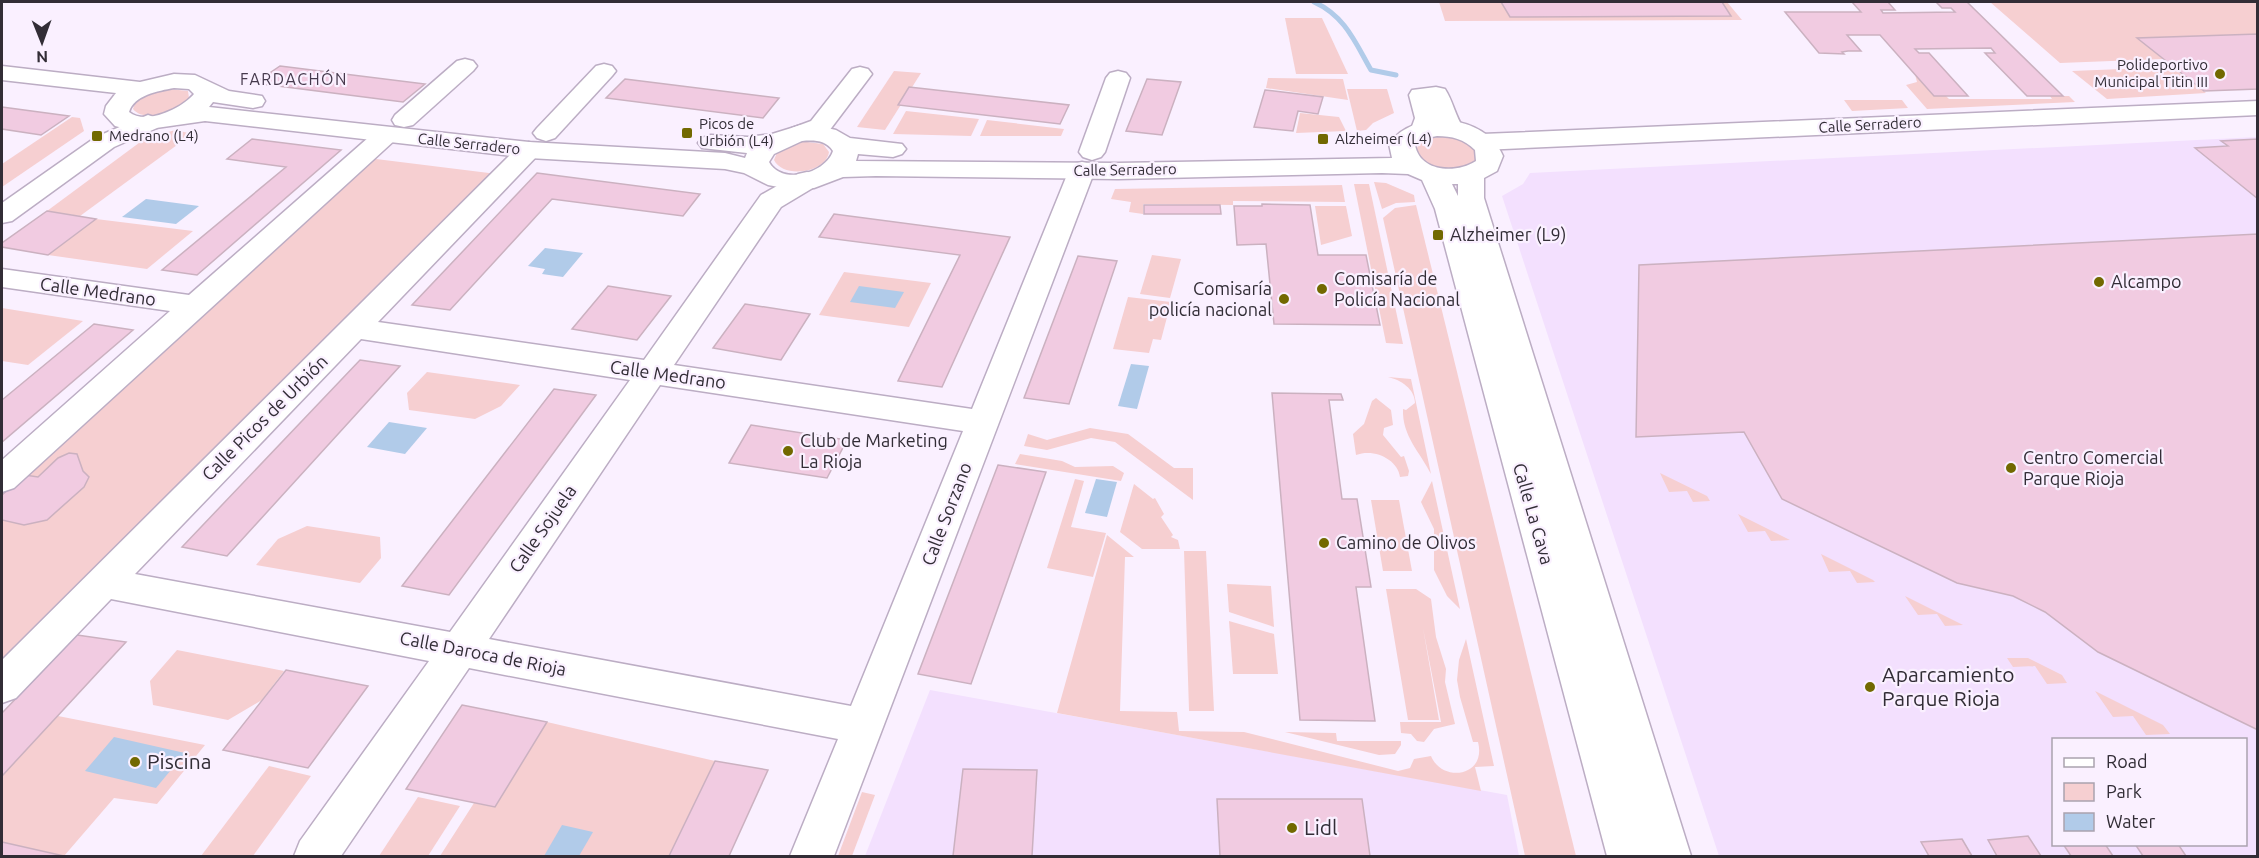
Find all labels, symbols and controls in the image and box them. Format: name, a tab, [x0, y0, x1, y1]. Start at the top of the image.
north arrow	[12, 12, 72, 72]
text: N	[36, 48, 48, 66]
place label: Polideportivo Municipal Titin III	[2094, 56, 2208, 90]
marker: Polideportivo Municipal Titin III	[2213, 67, 2227, 81]
district label: FARDACHÓN	[240, 69, 348, 88]
street label: Calle Serradero	[1818, 113, 1922, 136]
place label: Picos de Urbión (L4)	[699, 115, 774, 149]
marker: Picos de Urbión (L4)	[680, 126, 694, 140]
place label: Medrano (L4)	[109, 127, 199, 144]
marker: Medrano (L4)	[90, 129, 104, 143]
street label: Calle Serradero	[417, 130, 521, 157]
place label: Alzheimer (L4)	[1335, 130, 1432, 147]
marker: Alzheimer (L4)	[1316, 132, 1330, 146]
street label: Calle Serradero	[1073, 160, 1177, 179]
place label: Alzheimer (L9)	[1450, 224, 1566, 245]
marker: Alzheimer (L9)	[1431, 228, 1445, 242]
place label: Comisaría de Policía Nacional	[1334, 268, 1460, 309]
place label: Alcampo	[2111, 271, 2182, 291]
street label: Calle Medrano	[39, 273, 157, 309]
marker: Alcampo	[2092, 275, 2106, 289]
place label: Comisaría policía nacional	[1149, 278, 1272, 319]
marker: Comisaría de Policía Nacional	[1315, 282, 1329, 296]
marker: Comisaría policía nacional	[1277, 292, 1291, 306]
street label: Calle Picos de Urbión	[197, 350, 331, 484]
street label: Calle Medrano	[609, 356, 727, 392]
place label: Club de Marketing La Rioja	[800, 430, 948, 471]
marker: Club de Marketing La Rioja	[781, 444, 795, 458]
place label: Centro Comercial Parque Rioja	[2023, 447, 2164, 488]
street label: Calle Sorzano	[917, 459, 975, 568]
street label: Calle La Cava	[1510, 461, 1558, 567]
marker: Centro Comercial Parque Rioja	[2004, 461, 2018, 475]
street label: Calle Sojuela	[505, 481, 580, 576]
place label: Camino de Olivos	[1336, 532, 1476, 552]
marker: Camino de Olivos	[1317, 536, 1331, 550]
street label: Calle Daroca de Rioja	[398, 627, 568, 679]
place label: Aparcamiento Parque Rioja	[1882, 662, 2014, 710]
marker: Aparcamiento Parque Rioja	[1863, 680, 1877, 694]
legend	[2052, 738, 2247, 846]
place label: Piscina	[147, 749, 211, 773]
text: Road	[2106, 751, 2148, 771]
marker: Piscina	[128, 755, 142, 769]
text: Park	[2106, 781, 2142, 801]
text: Water	[2106, 811, 2156, 831]
place label: Lidl	[1304, 815, 1338, 839]
marker: Lidl	[1285, 821, 1299, 835]

